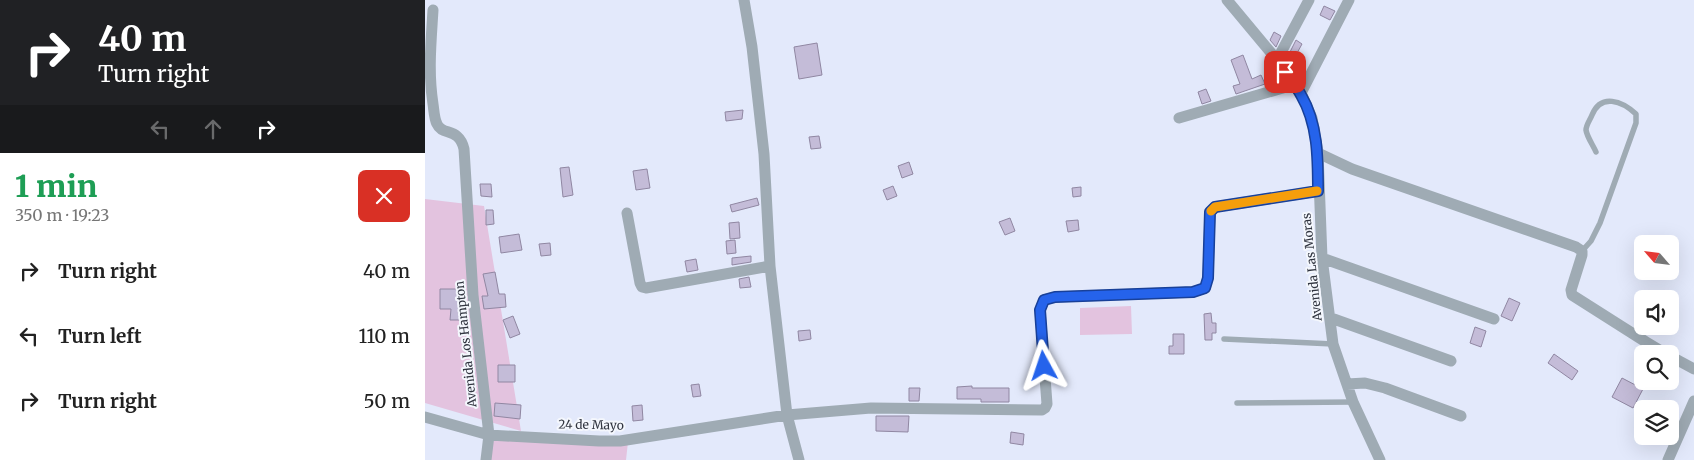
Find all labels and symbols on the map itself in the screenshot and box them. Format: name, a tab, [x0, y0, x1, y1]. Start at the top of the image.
pin	[1264, 51, 1306, 93]
street label: Avenida Las Moras	[1298, 212, 1325, 323]
north arrow	[1634, 235, 1679, 280]
street label: Avenida Los Hampton	[451, 280, 480, 409]
position arrow	[1017, 339, 1069, 391]
street label: 24 de Mayo	[558, 416, 624, 433]

